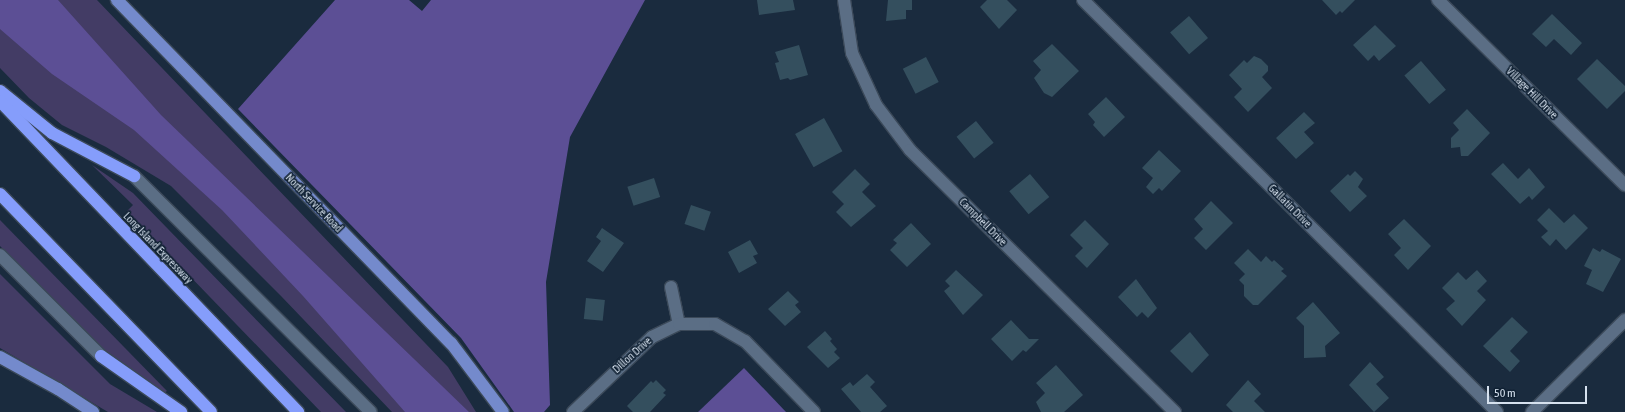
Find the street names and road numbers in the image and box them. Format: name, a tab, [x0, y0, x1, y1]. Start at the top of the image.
street label: Village Hill Drive	[1503, 64, 1561, 122]
street label: North Service Road	[283, 171, 345, 235]
street label: Gallatin Drive	[1266, 182, 1314, 230]
street label: Campbell Drive	[956, 195, 1010, 249]
street label: Long Island Expressway	[121, 210, 195, 286]
street label: Dillon Drive	[610, 334, 654, 376]

